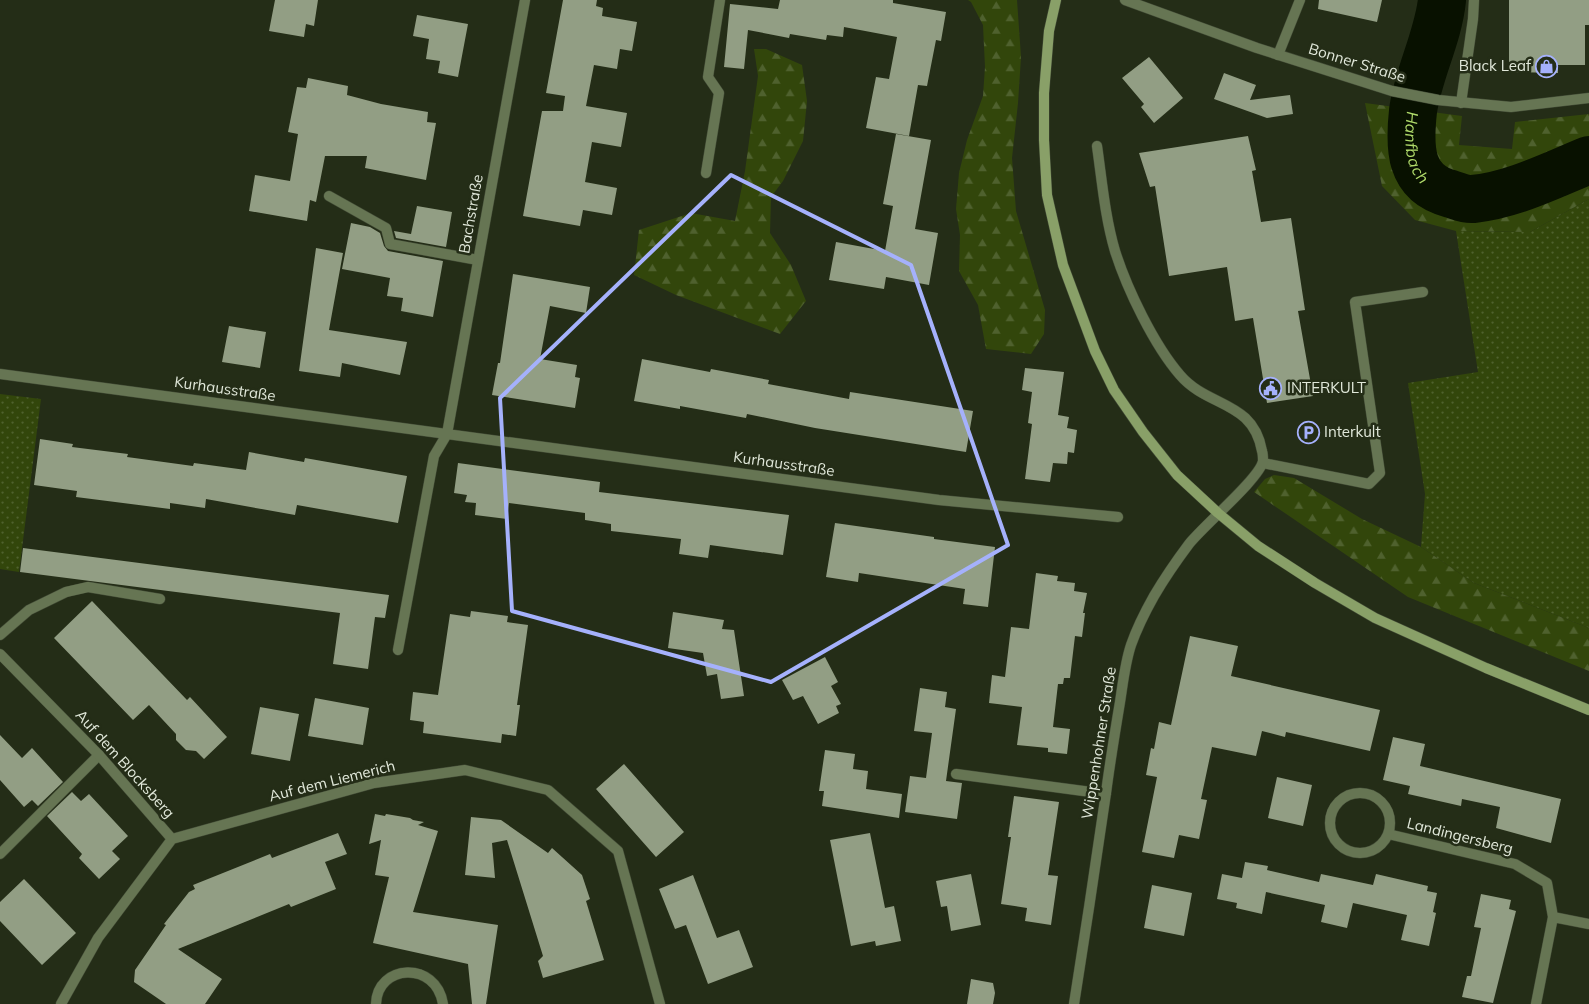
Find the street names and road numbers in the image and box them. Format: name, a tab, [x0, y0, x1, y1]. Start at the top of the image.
street label: Bonner Straße	[1306, 39, 1408, 86]
street label: Bachstraße	[454, 173, 487, 255]
street label: Kurhausstraße	[173, 372, 277, 405]
street label: Kurhausstraße	[732, 447, 836, 480]
street label: Wippenhohner Straße	[1077, 665, 1120, 821]
street label: Auf dem Blocksberg	[72, 706, 179, 822]
street label: Auf dem Liemerich	[267, 756, 397, 805]
street label: Landingersberg	[1405, 813, 1515, 858]

